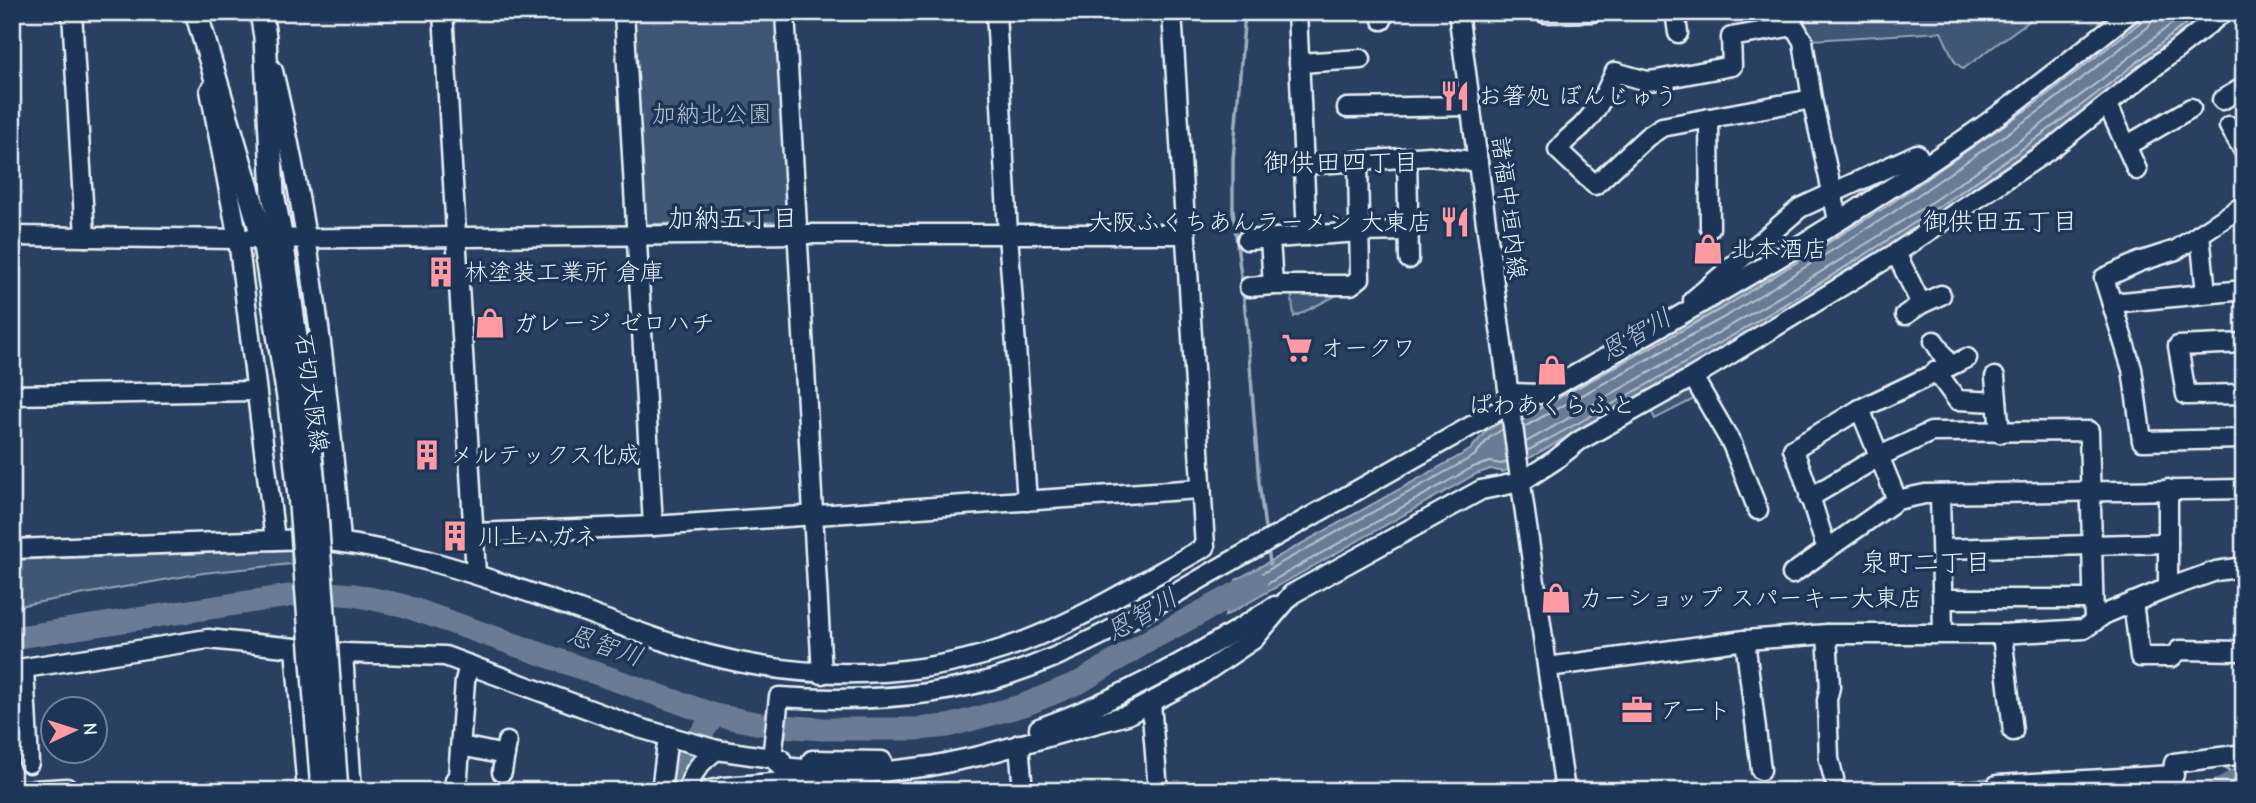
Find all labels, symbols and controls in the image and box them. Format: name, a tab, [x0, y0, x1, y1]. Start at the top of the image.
restaurant icon: お箸処 ぼんじゅう	[1438, 79, 1472, 113]
place label: お箸処 ぼんじゅう	[1478, 82, 1678, 110]
park label: 加納北公園	[652, 100, 772, 128]
street label: 諸福中垣内線	[1486, 135, 1532, 281]
district label: 御供田四丁目	[1263, 148, 1419, 178]
district label: 加納五丁目	[668, 204, 798, 234]
restaurant icon: 大阪ふくちあんラーメン 大東店	[1438, 205, 1472, 239]
district label: 御供田五丁目	[1922, 207, 2078, 237]
place label: 大阪ふくちあんラーメン 大東店	[1088, 208, 1432, 236]
shop icon: 北本酒店	[1691, 232, 1725, 266]
place label: 北本酒店	[1731, 235, 1827, 263]
building icon: 林塗装工業所 倉庫	[424, 255, 458, 289]
place label: 林塗装工業所 倉庫	[464, 258, 664, 286]
water label: 恩智川	[1595, 303, 1677, 367]
shop icon: ガレージ ゼロハチ	[473, 306, 507, 340]
place label: ガレージ ゼロハチ	[513, 309, 714, 337]
supermarket icon: オークワ	[1280, 331, 1314, 365]
street label: 石切大阪線	[290, 332, 334, 454]
place label: オークワ	[1320, 334, 1416, 362]
shop icon: ぱわあくらふと	[1535, 353, 1569, 387]
place label: ぱわあくらふと	[1468, 391, 1636, 419]
building icon: メルテックス化成	[410, 438, 444, 472]
place label: メルテックス化成	[450, 441, 641, 469]
building icon: 川上ハガネ	[438, 519, 472, 553]
place label: 川上ハガネ	[478, 522, 598, 550]
district label: 泉町二丁目	[1861, 548, 1991, 578]
shop icon: カーショップ スパーキー大東店	[1539, 581, 1573, 615]
water label: 恩智川	[1101, 583, 1183, 647]
place label: カーショップ スパーキー大東店	[1579, 584, 1923, 612]
water label: 恩智川	[563, 619, 647, 673]
office icon: アート	[1620, 693, 1654, 727]
north arrow	[38, 694, 108, 764]
place label: アート	[1660, 696, 1731, 724]
text: N	[79, 722, 101, 736]

